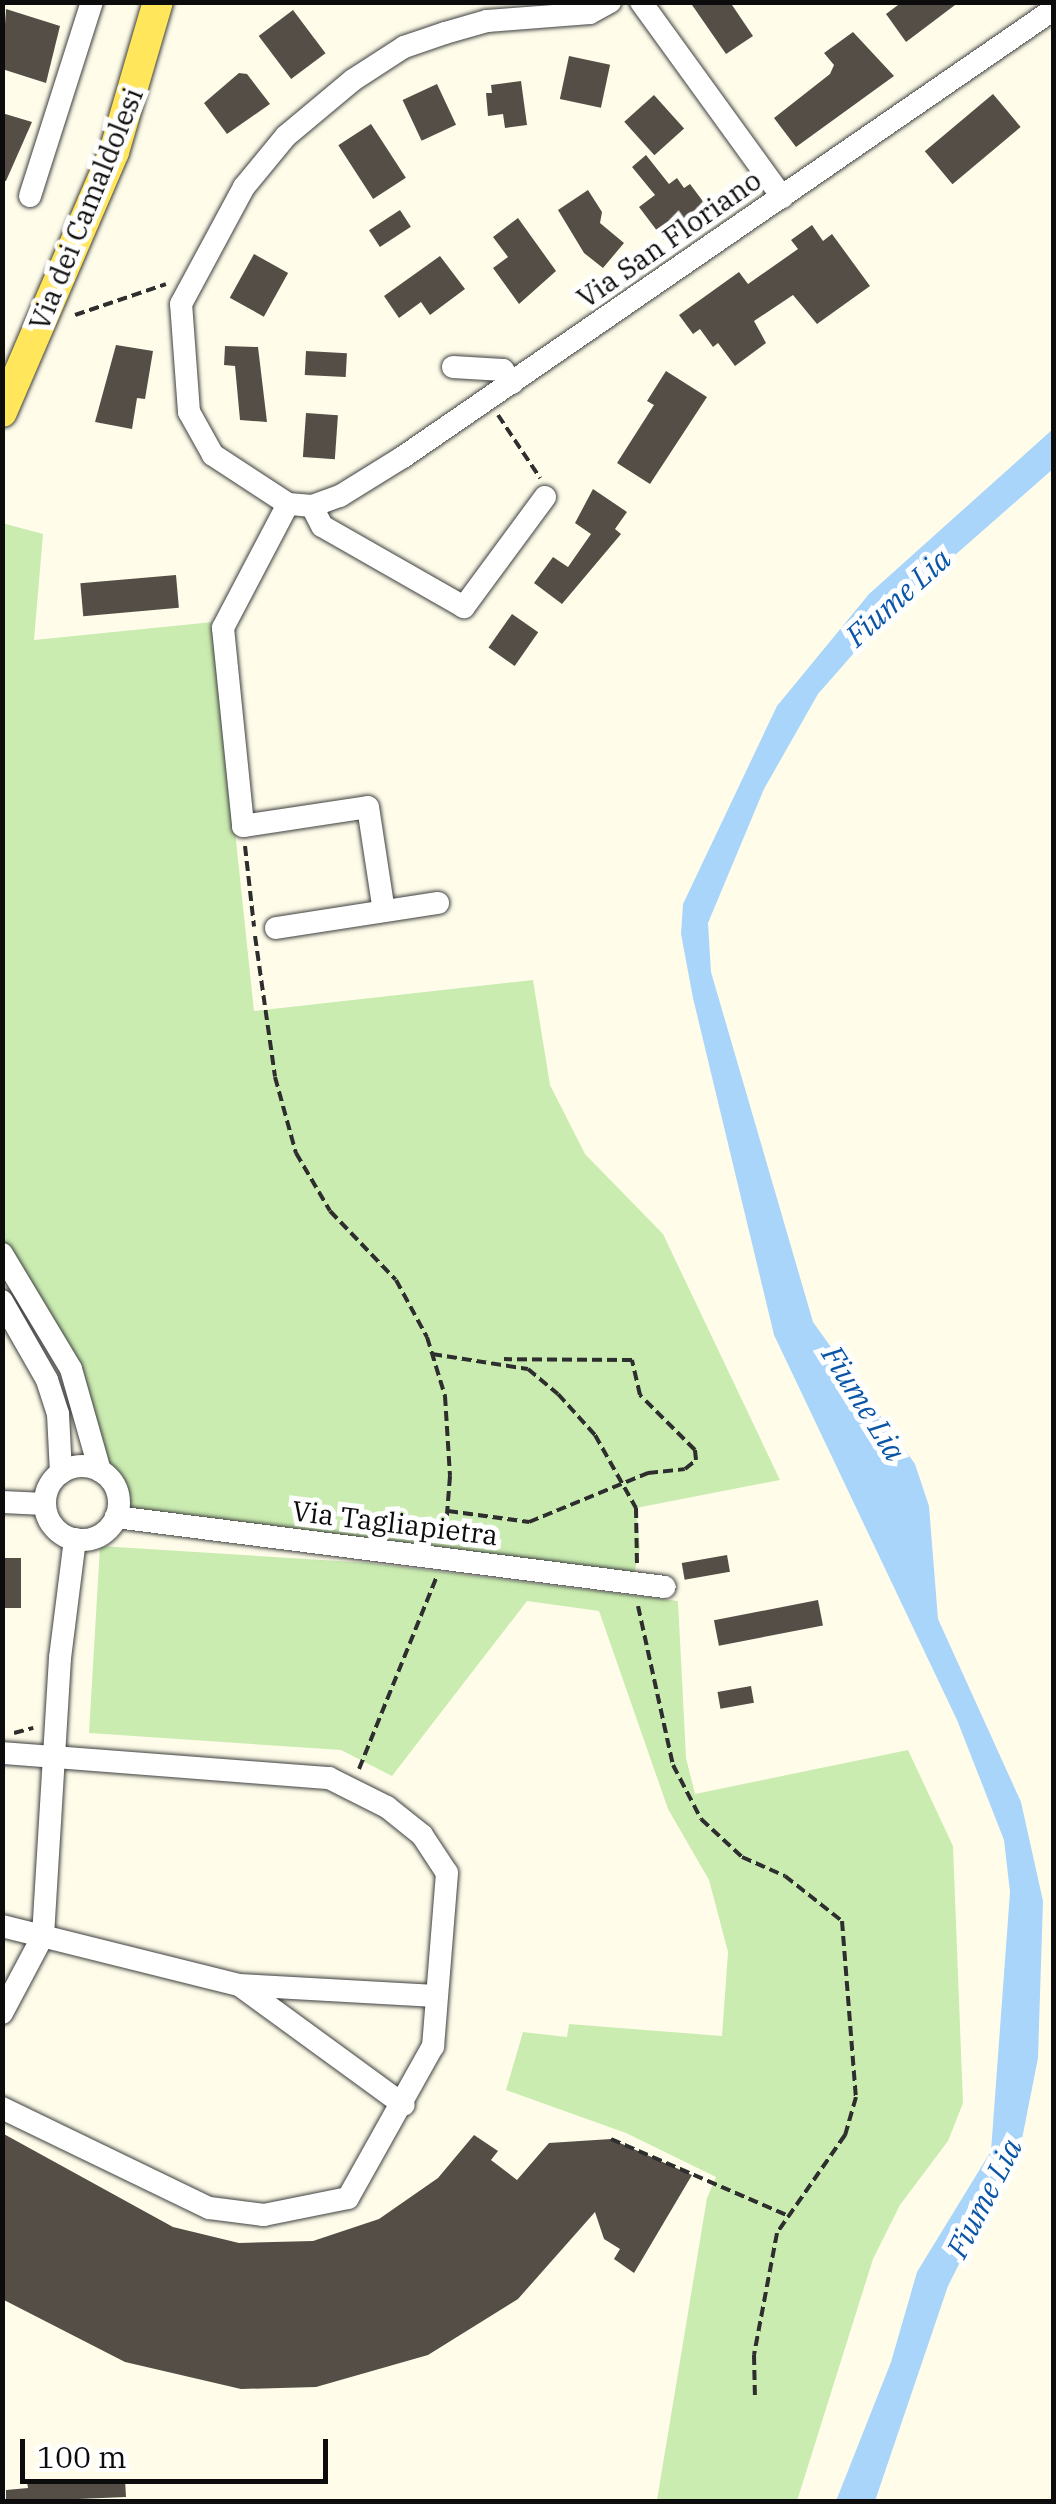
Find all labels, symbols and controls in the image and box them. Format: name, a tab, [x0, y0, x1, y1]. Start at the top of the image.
street label: Via dei Camaldolesi	[22, 83, 150, 335]
street label: Via San Floriano	[571, 163, 767, 315]
water label: Fiume Lia	[838, 540, 958, 654]
water label: Fiume Lia	[815, 1339, 913, 1467]
street label: Via Tagliapietra	[290, 1494, 500, 1552]
water label: Fiume Lia	[939, 2132, 1029, 2264]
scale bar	[25, 2419, 332, 2481]
text: 100 m	[37, 2437, 127, 2476]

